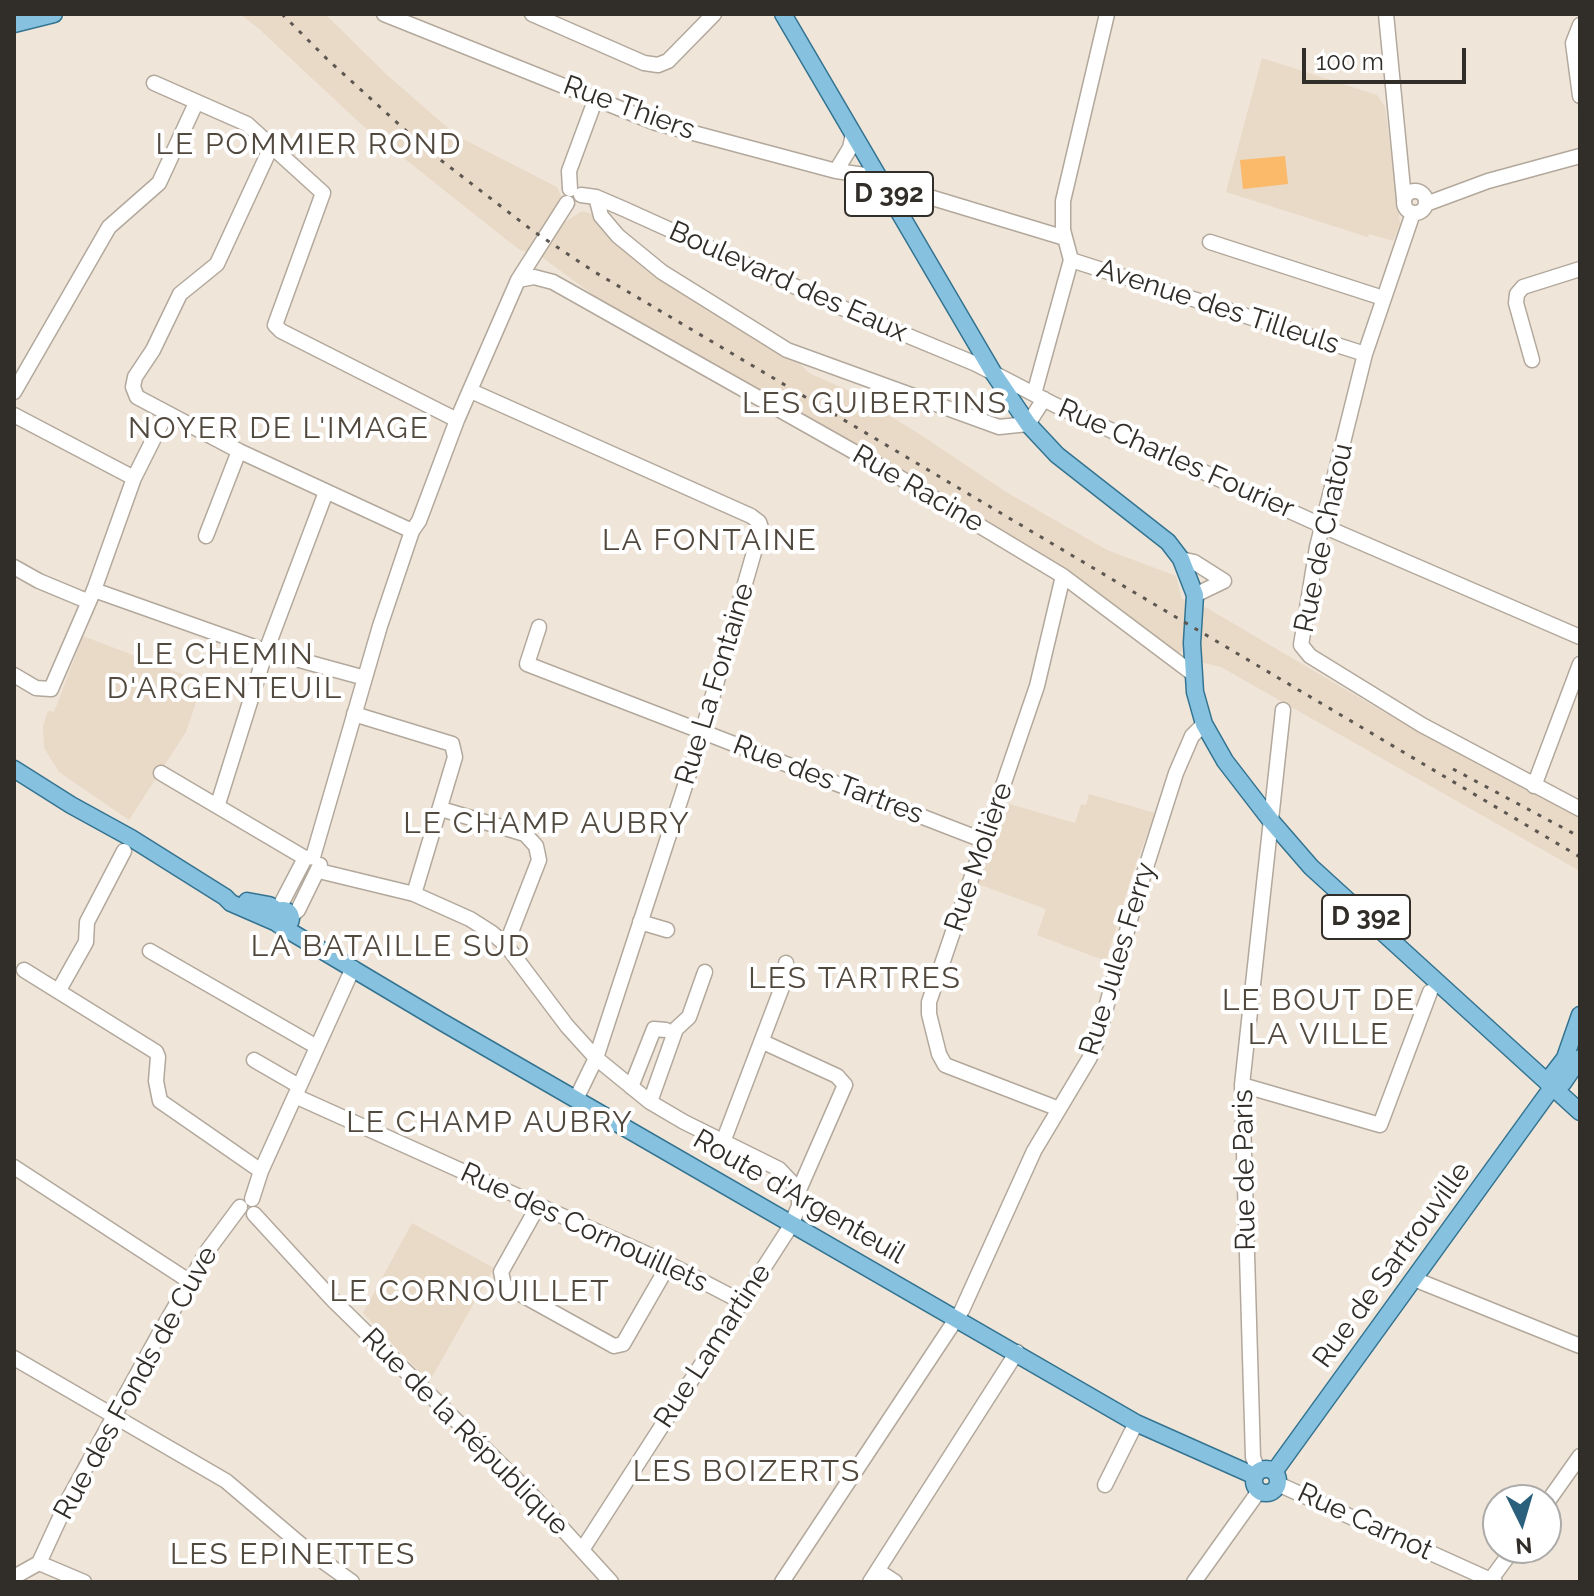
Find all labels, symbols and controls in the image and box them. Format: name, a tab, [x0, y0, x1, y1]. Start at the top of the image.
scale bar	[1306, 32, 1470, 82]
text: 100 m	[1316, 47, 1384, 76]
street label: Rue Thiers	[559, 69, 699, 147]
district label: LE POMMIER ROND	[156, 127, 462, 163]
road number: D 392	[845, 172, 933, 216]
street label: Boulevard des Eaux	[664, 214, 912, 350]
street label: Avenue des Tilleuls	[1093, 252, 1343, 362]
district label: LES GUIBERTINS	[742, 386, 1008, 422]
street label: Rue Charles Fourier	[1053, 392, 1299, 526]
district label: NOYER DE L'IMAGE	[128, 411, 430, 447]
street label: Rue Racine	[846, 438, 990, 540]
street label: Rue de Chatou	[1288, 440, 1360, 636]
district label: LA FONTAINE	[602, 523, 818, 559]
street label: Rue La Fontaine	[668, 579, 762, 789]
district label: LE CHEMIN D'ARGENTEUIL	[107, 637, 343, 708]
street label: Rue des Tartres	[728, 728, 928, 832]
street label: Rue Molière	[938, 778, 1020, 936]
district label: LE CHAMP AUBRY	[403, 806, 691, 842]
street label: Rue Jules Ferry	[1073, 859, 1163, 1059]
road number: D 392	[1322, 895, 1410, 939]
district label: LA BATAILLE SUD	[251, 929, 531, 965]
district label: LES TARTRES	[748, 961, 962, 997]
district label: LE BOUT DE LA VILLE	[1222, 983, 1416, 1054]
street label: Rue de Paris	[1227, 1089, 1263, 1251]
district label: LE CHAMP AUBRY	[346, 1105, 634, 1141]
street label: Route d'Argenteuil	[687, 1123, 911, 1271]
street label: Rue des Cornouillets	[455, 1156, 713, 1300]
street label: Rue de Sartrouville	[1306, 1156, 1478, 1374]
street label: Rue des Fonds de Cuve	[47, 1241, 225, 1525]
street label: Rue Lamartine	[647, 1258, 779, 1434]
district label: LE CORNOUILLET	[329, 1274, 611, 1310]
street label: Rue de la République	[355, 1322, 575, 1542]
district label: LES BOIZERTS	[633, 1454, 861, 1490]
street label: Rue Carnot	[1292, 1476, 1438, 1568]
north arrow	[1482, 1484, 1562, 1564]
text: N	[1514, 1532, 1533, 1560]
district label: LES EPINETTES	[170, 1537, 416, 1573]

